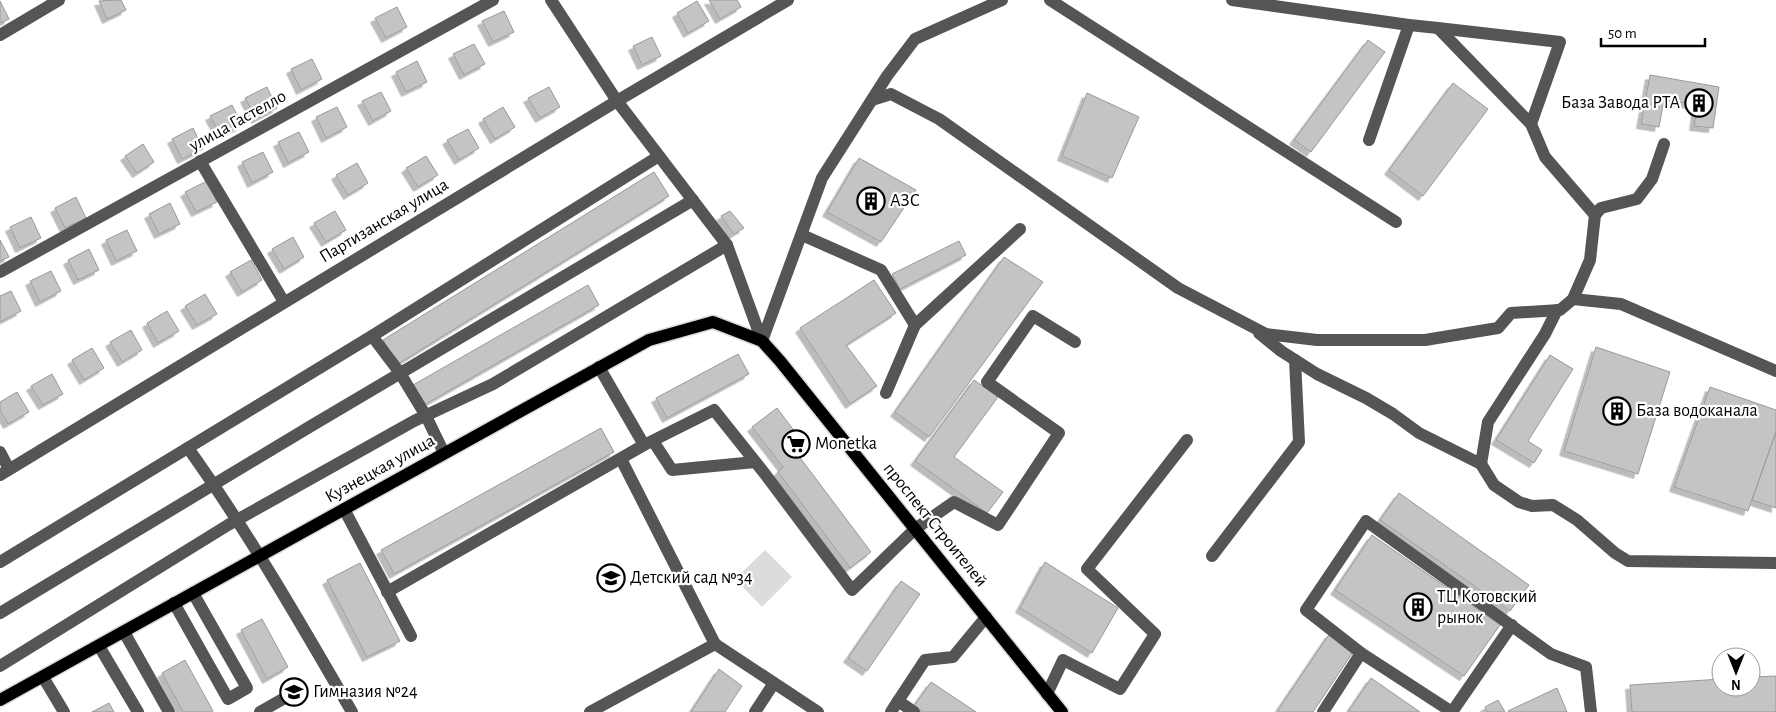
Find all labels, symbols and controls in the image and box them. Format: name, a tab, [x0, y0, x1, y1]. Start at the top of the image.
scale bar	[1601, 15, 1705, 47]
text: 50 m	[1608, 26, 1637, 41]
street label: улица Гастелло	[186, 87, 289, 155]
building icon: База Завода РТА	[1684, 88, 1714, 118]
place label: База Завода РТА	[1561, 94, 1680, 112]
street label: Партизанская улица	[316, 175, 452, 267]
building icon: АЗС	[856, 186, 886, 216]
place label: АЗС	[890, 192, 920, 210]
building icon: База водоканала	[1602, 396, 1632, 426]
place label: База водоканала	[1636, 402, 1758, 420]
supermarket icon: Monetka	[781, 429, 811, 459]
street label: Кузнецкая улица	[322, 431, 438, 507]
place label: Monetka	[815, 435, 877, 453]
street label: проспект Строителей	[880, 460, 990, 590]
school or university icon: Детский сад №34	[596, 563, 626, 593]
place label: Детский сад №34	[630, 569, 753, 587]
place label: ТЦ Котовский рынок	[1437, 588, 1537, 627]
building icon: ТЦ Котовский рынок	[1403, 592, 1433, 622]
north arrow	[1711, 647, 1761, 697]
school or university icon: Гимназия №24	[279, 677, 309, 707]
text: N	[1731, 677, 1741, 691]
place label: Гимназия №24	[313, 683, 418, 701]

